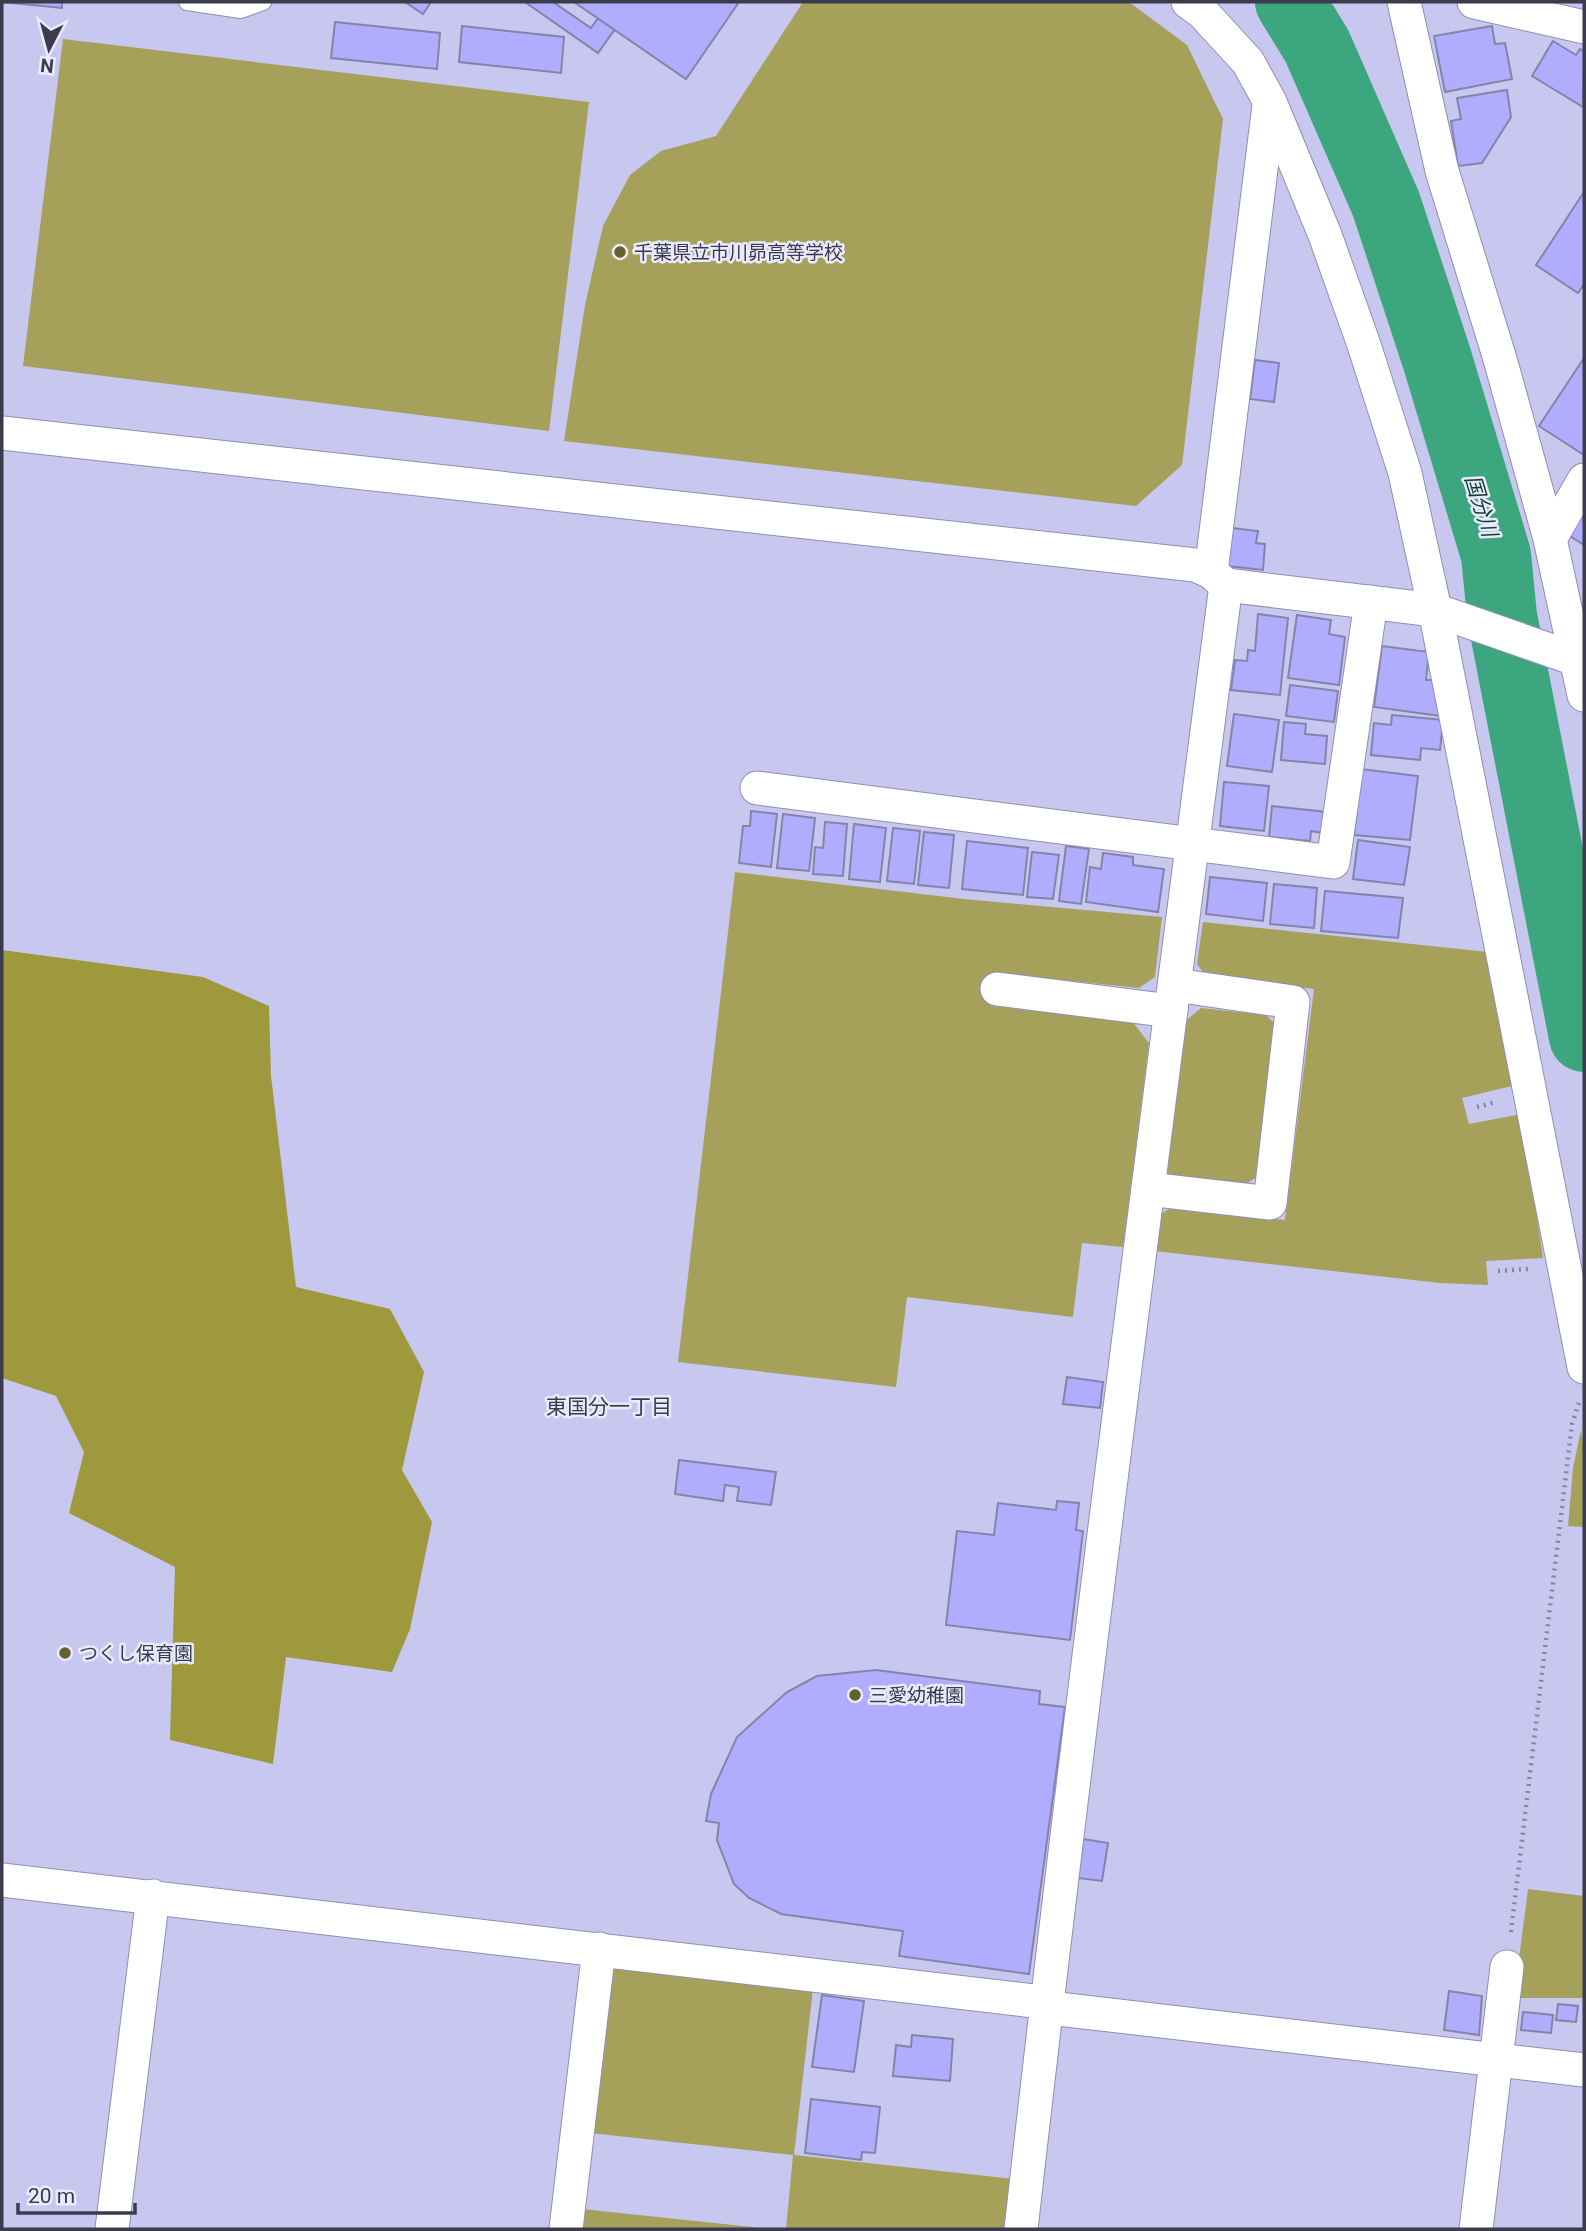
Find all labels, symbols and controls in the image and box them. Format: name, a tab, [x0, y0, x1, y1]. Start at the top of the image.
north arrow	[14, 14, 84, 84]
text: N	[39, 53, 55, 78]
place label: 千葉県立市川昴高等学校	[634, 241, 843, 264]
marker: 千葉県立市川昴高等学校	[612, 244, 628, 260]
water label: 国分川	[1460, 472, 1502, 542]
district label: 東国分一丁目	[546, 1395, 672, 1419]
place label: つくし保育園	[79, 1642, 193, 1665]
marker: つくし保育園	[57, 1645, 73, 1661]
place label: 三愛幼稚園	[869, 1684, 964, 1707]
marker: 三愛幼稚園	[847, 1687, 863, 1703]
scale bar	[18, 2172, 135, 2216]
text: 20 m	[28, 2184, 75, 2208]

